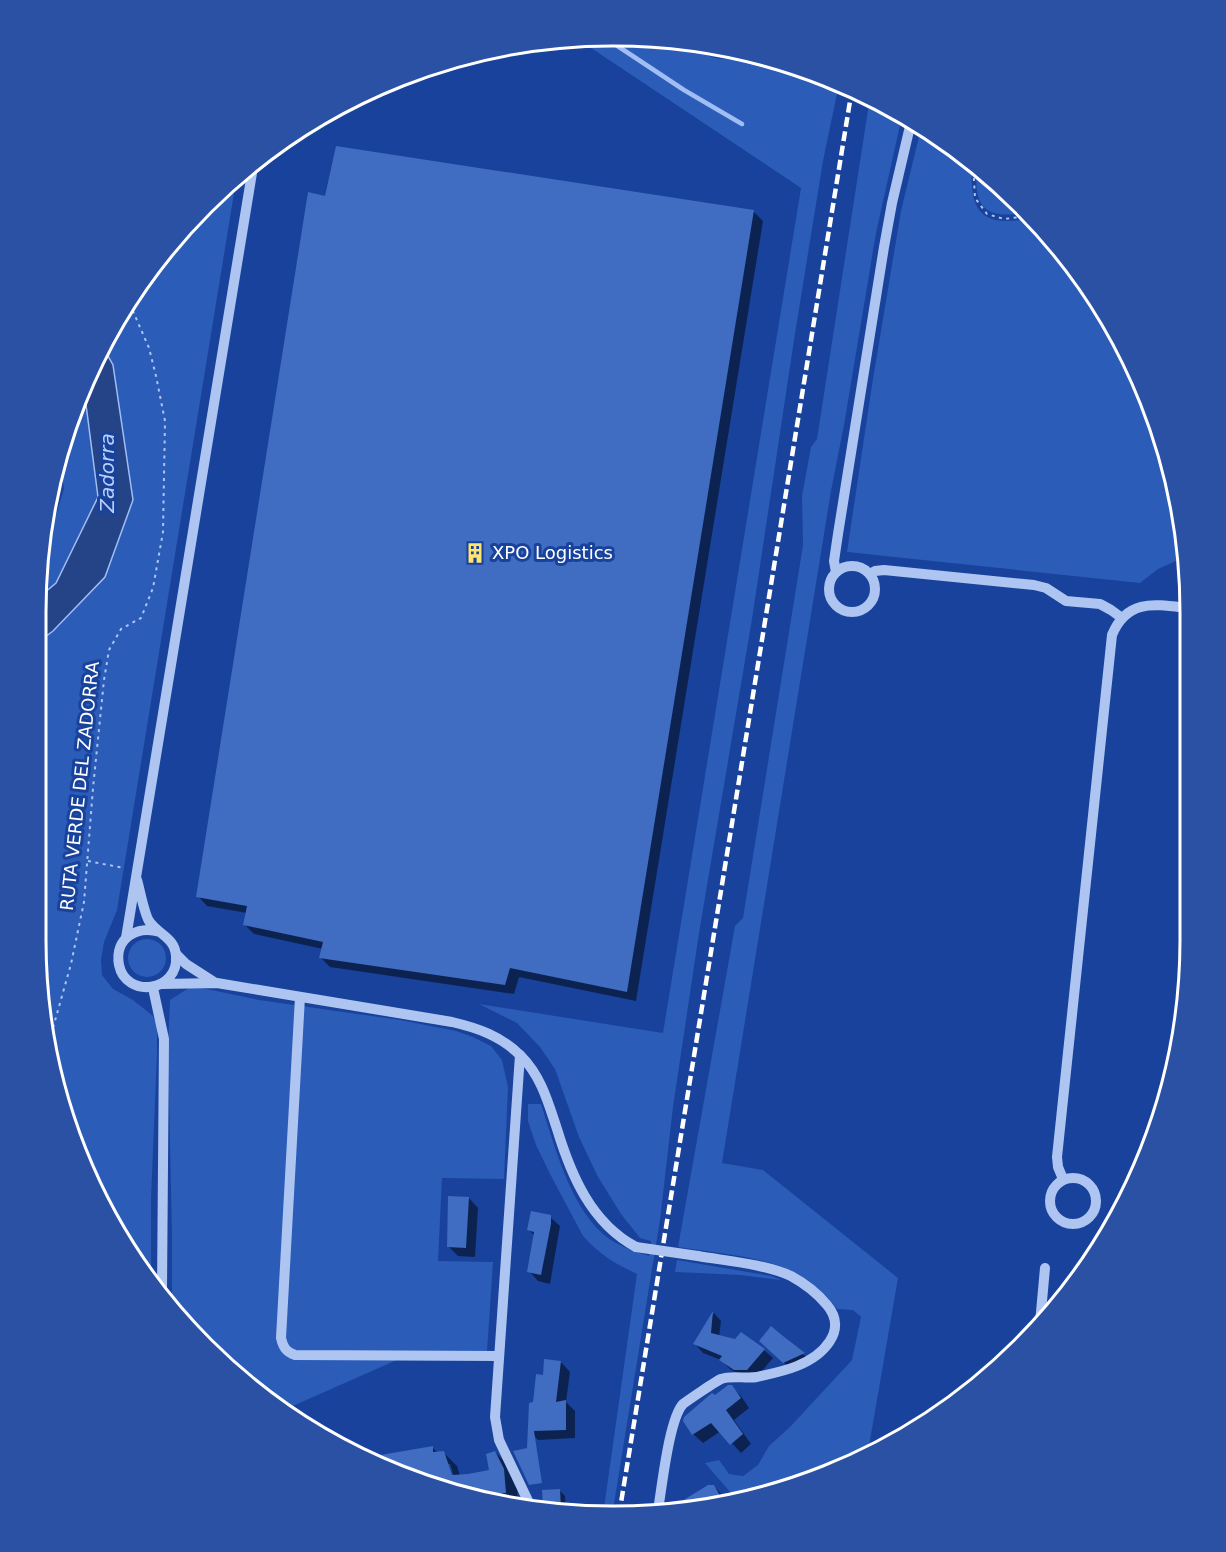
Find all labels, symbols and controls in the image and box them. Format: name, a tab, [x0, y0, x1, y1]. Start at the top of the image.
water label: Zadorra	[95, 433, 119, 514]
building icon: XPO Logistics	[463, 541, 487, 565]
place label: XPO Logistics	[492, 542, 613, 563]
street label: RUTA VERDE DEL ZADORRA	[56, 659, 103, 912]

